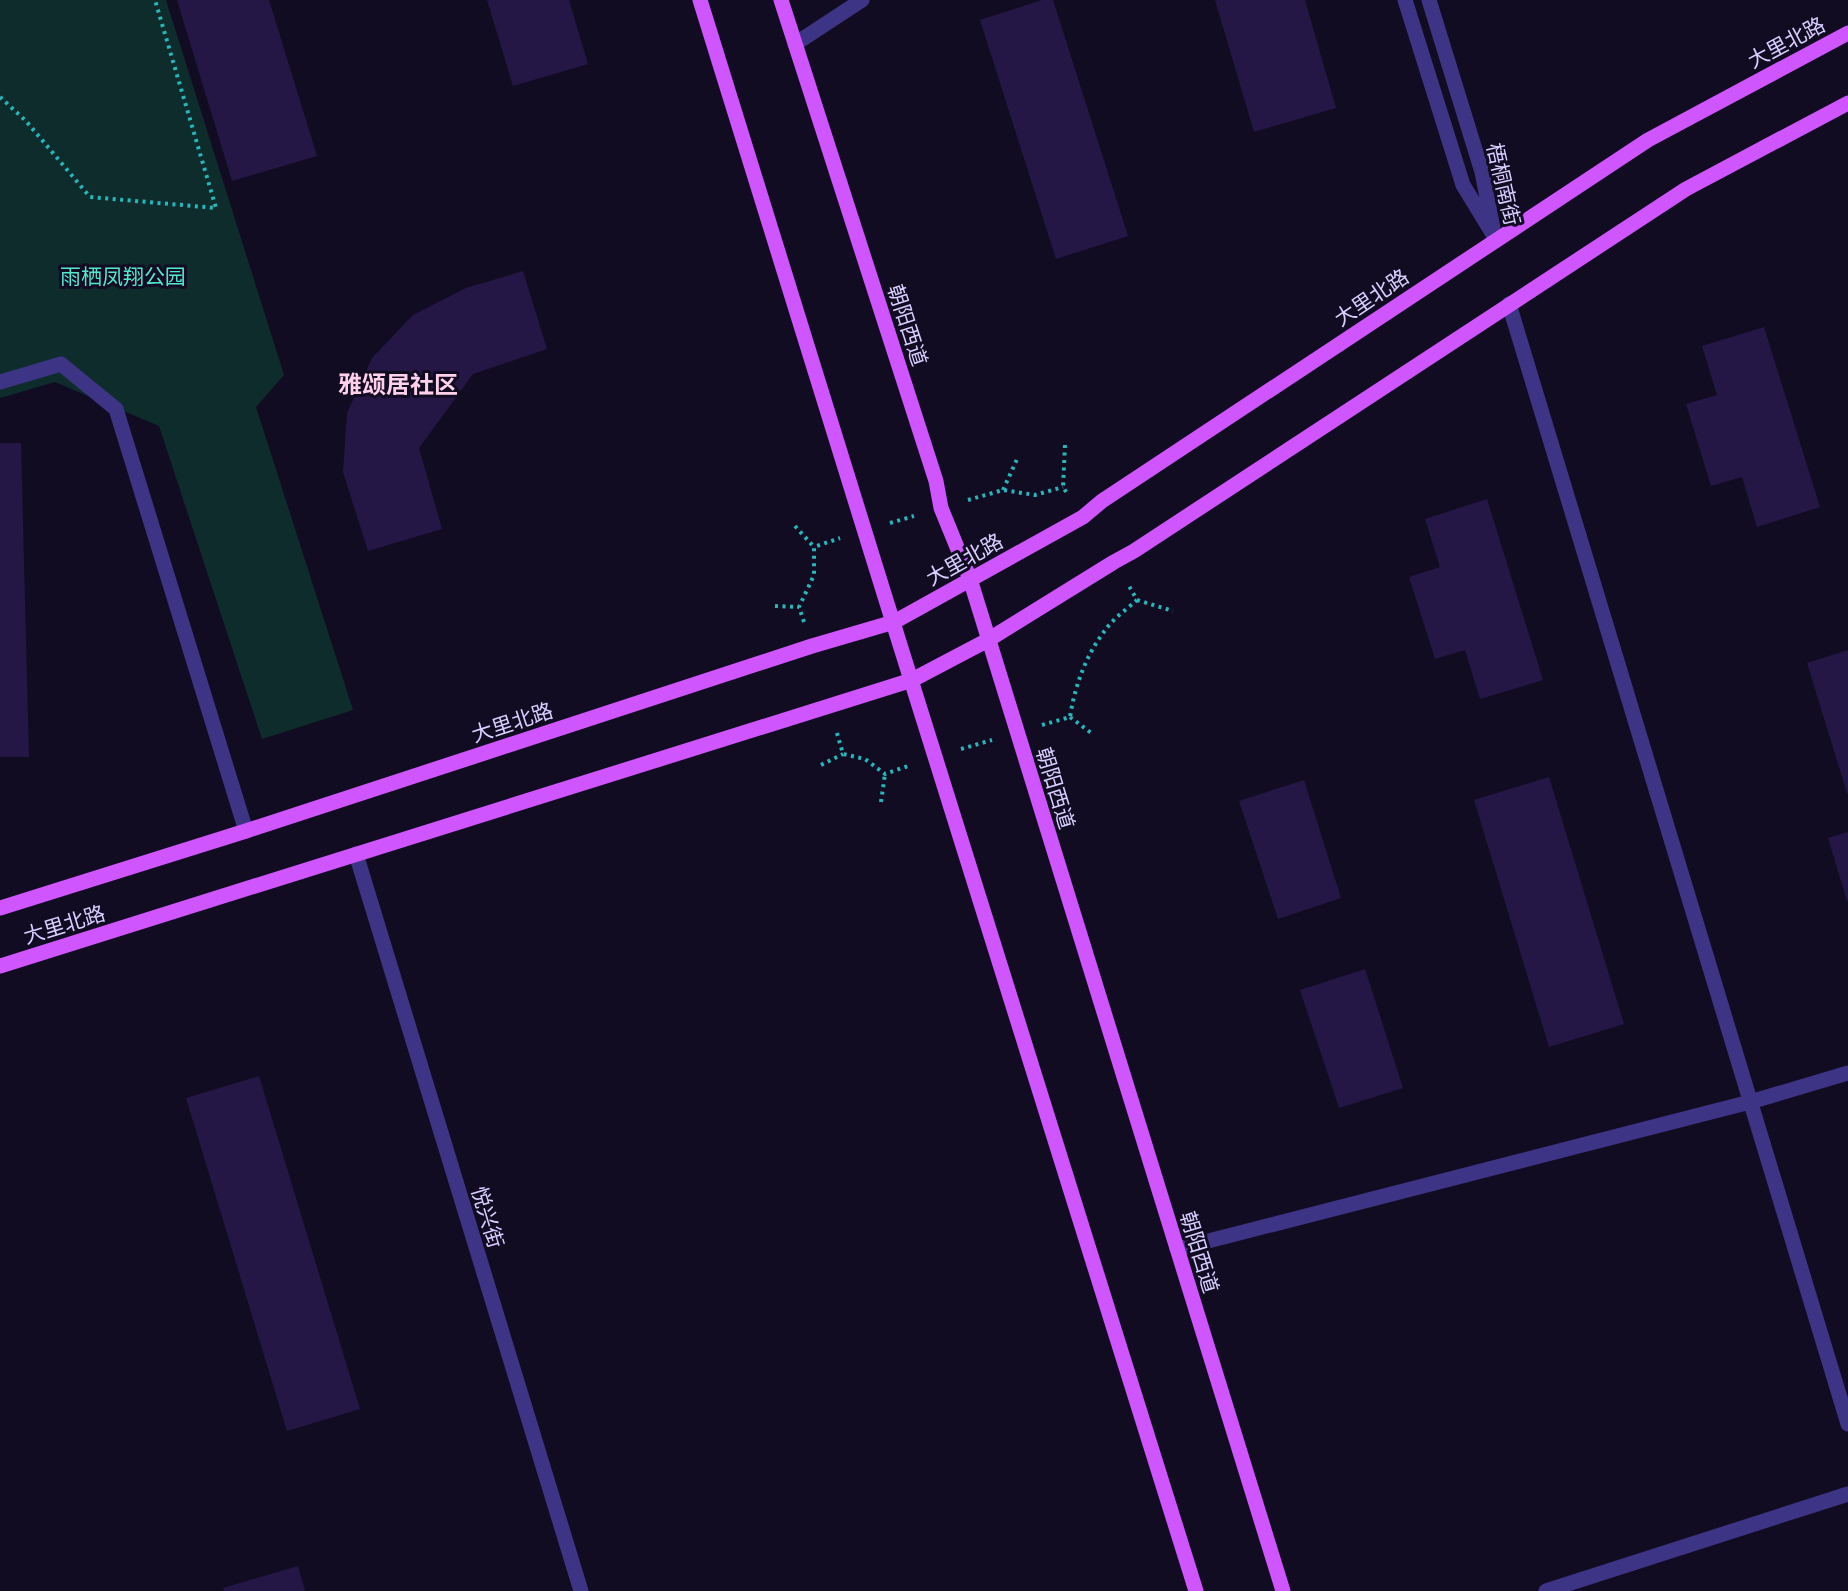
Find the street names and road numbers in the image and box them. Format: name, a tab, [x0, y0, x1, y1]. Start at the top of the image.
street label: 大里北路	[1743, 12, 1829, 72]
street label: 梧桐南街	[1483, 140, 1525, 228]
street label: 大里北路	[1329, 264, 1413, 330]
street label: 朝阳西道	[884, 281, 932, 369]
street label: 大里北路	[921, 528, 1007, 590]
street label: 大里北路	[468, 698, 556, 746]
street label: 朝阳西道	[1032, 744, 1080, 832]
street label: 大里北路	[20, 900, 108, 948]
street label: 悦兴街	[467, 1183, 509, 1251]
street label: 朝阳西道	[1176, 1208, 1224, 1296]

